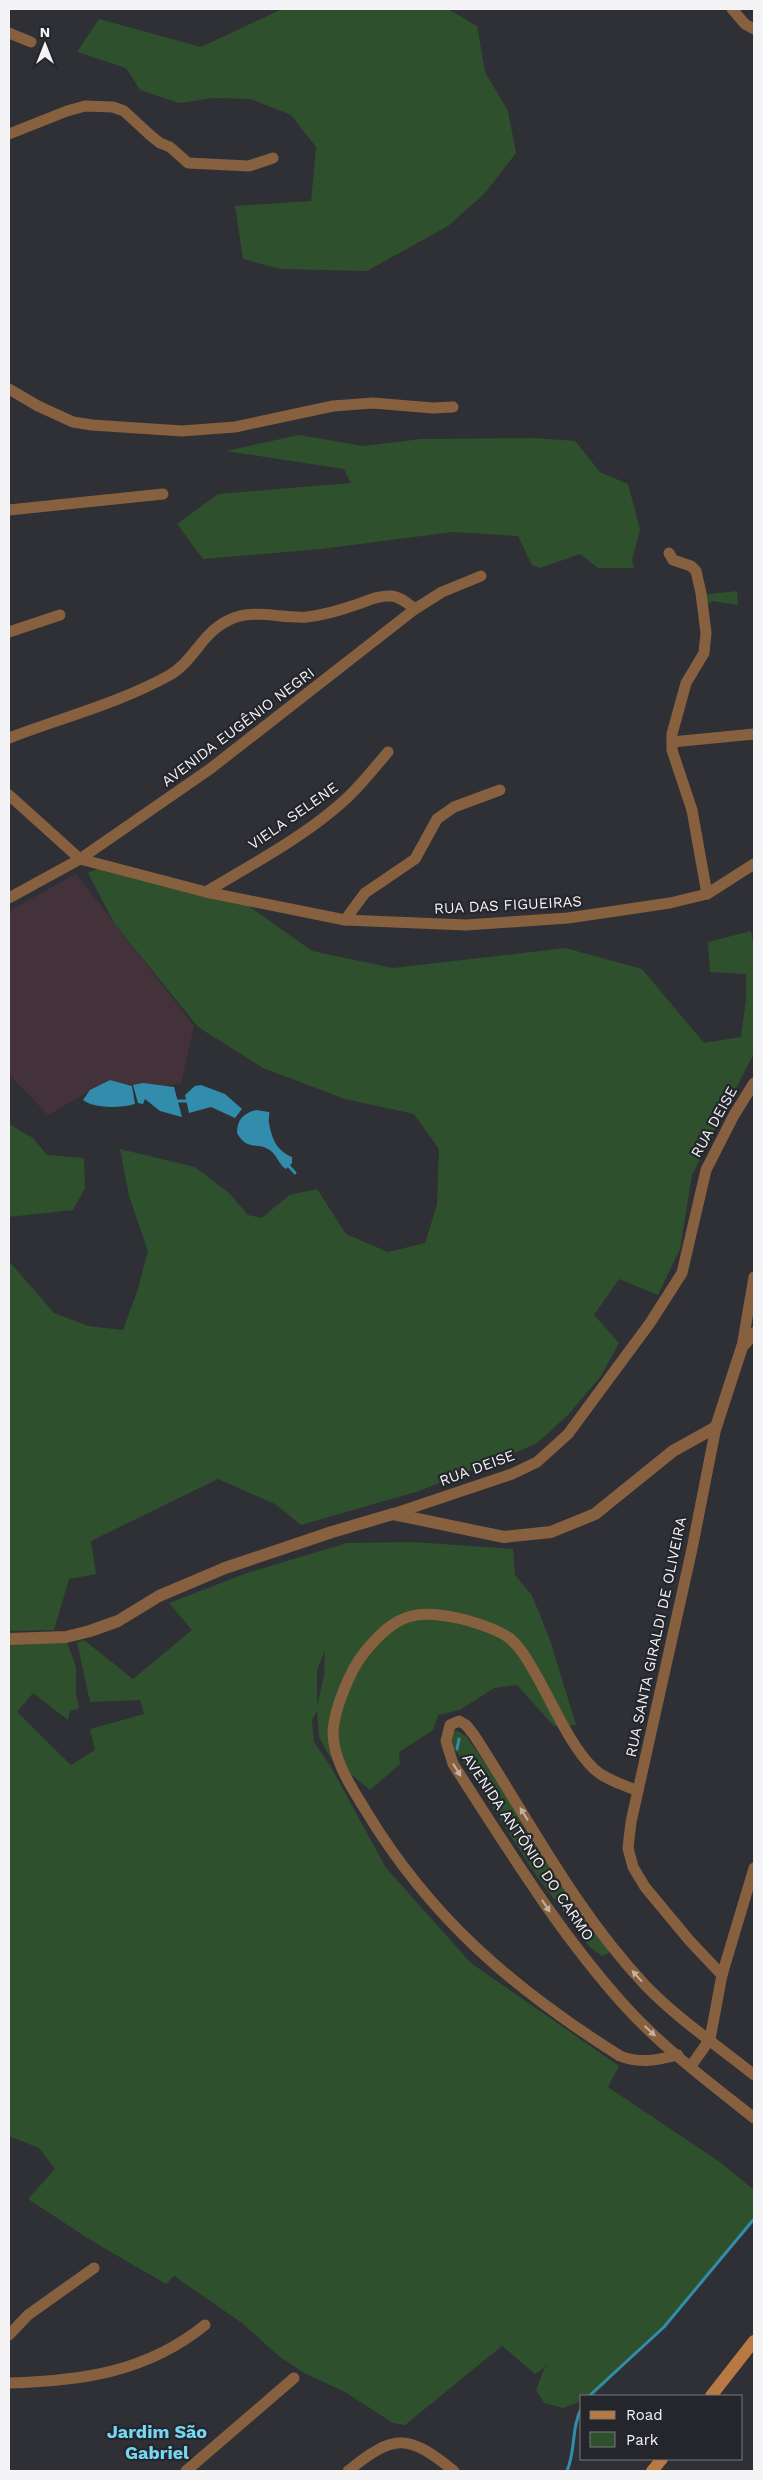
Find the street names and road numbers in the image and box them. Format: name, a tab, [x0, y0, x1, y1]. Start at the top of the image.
street label: AVENIDA EUGÊNIO NEGRI	[158, 664, 318, 790]
street label: VIELA SELENE	[245, 778, 341, 854]
street label: RUA DAS FIGUEIRAS	[434, 892, 582, 918]
street label: RUA DEISE	[687, 1083, 741, 1161]
street label: RUA DEISE	[437, 1446, 517, 1490]
street label: RUA SANTA GIRALDI DE OLIVEIRA	[622, 1515, 690, 1759]
street label: AVENIDA ANTÔNIO DO CARMO	[458, 1749, 598, 1944]

